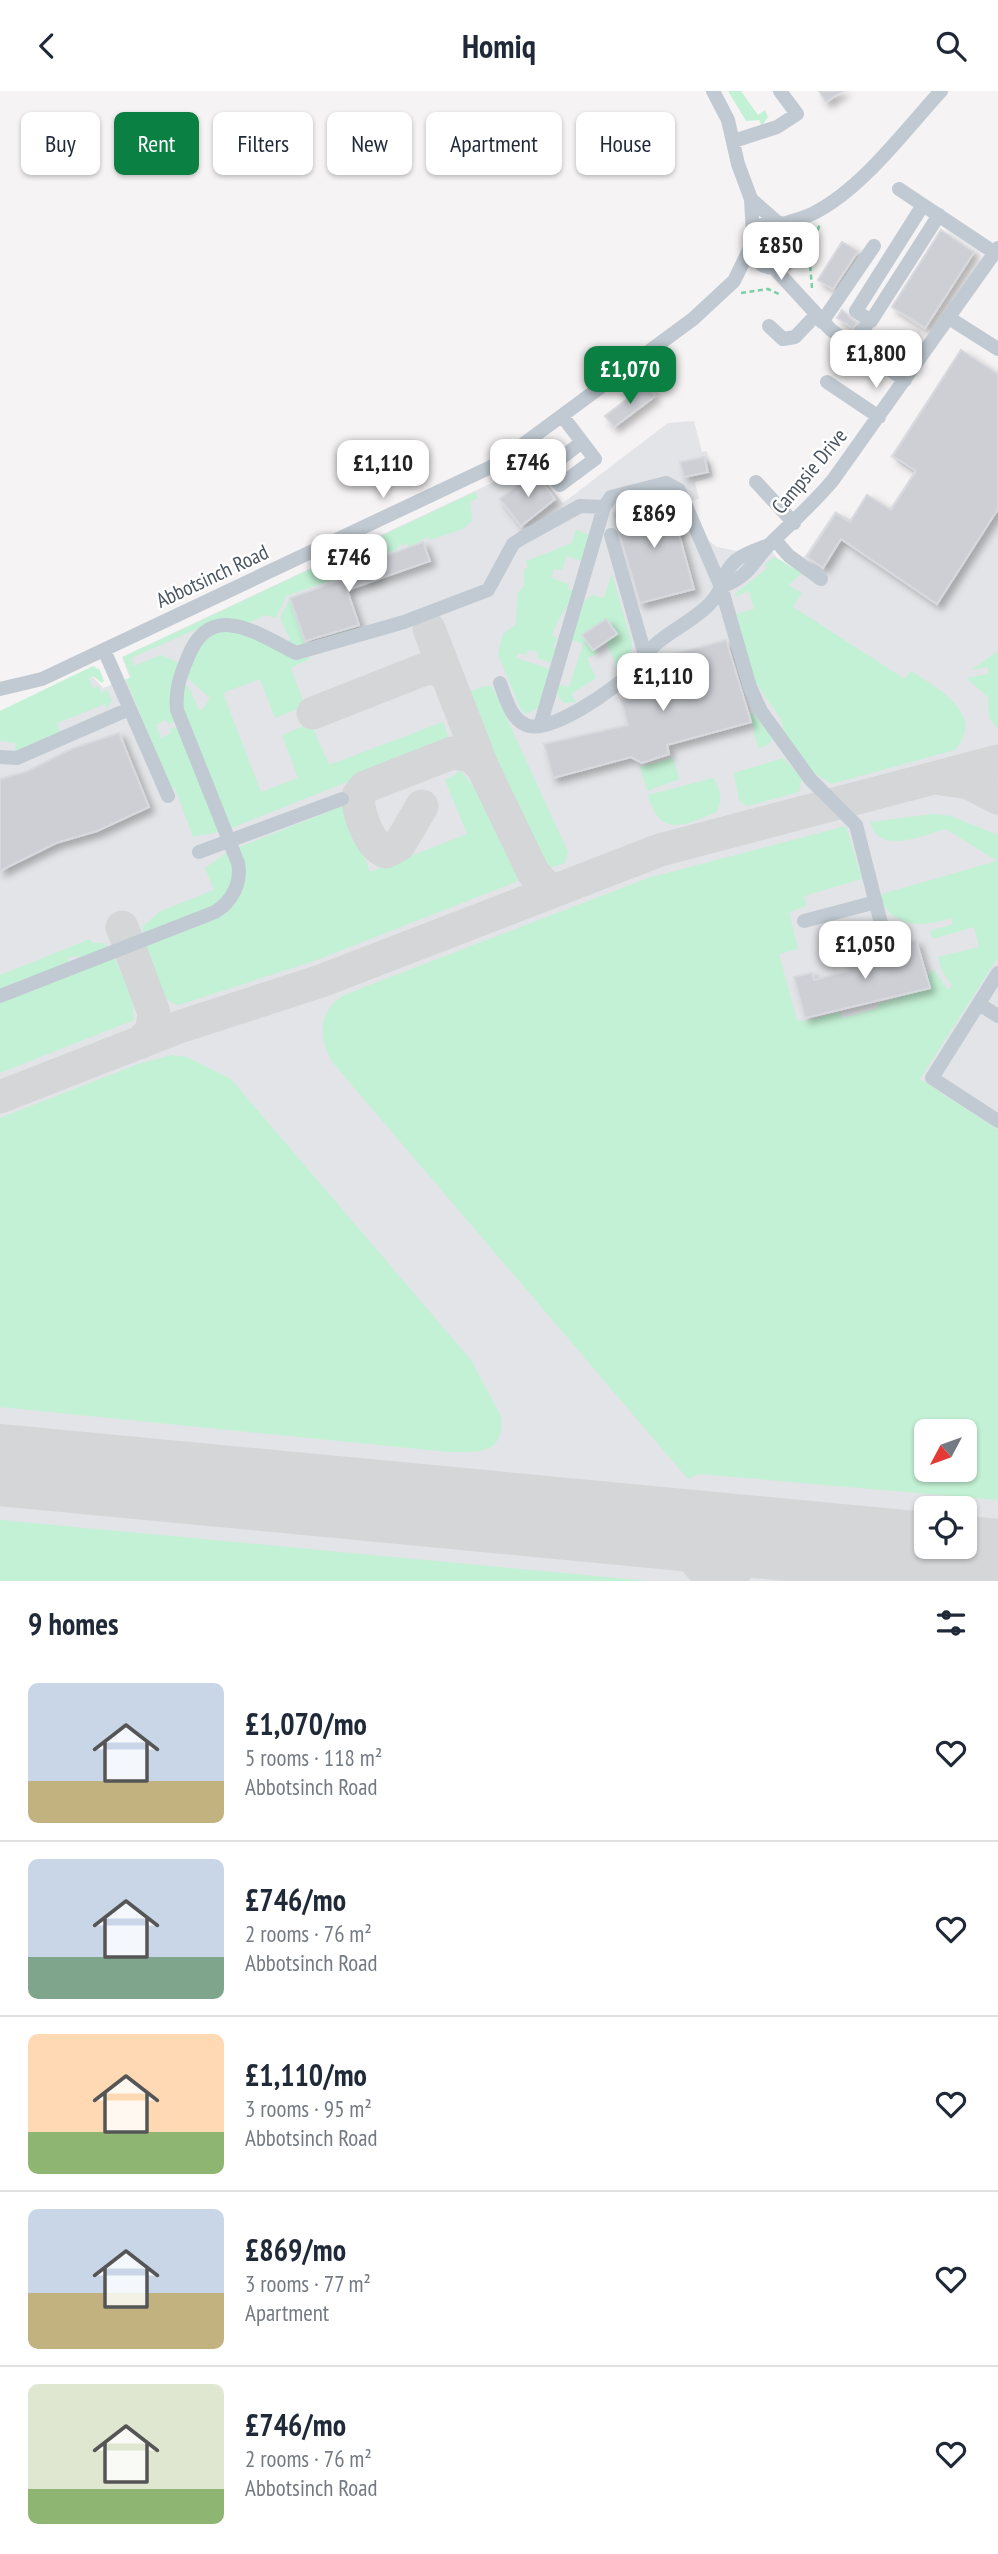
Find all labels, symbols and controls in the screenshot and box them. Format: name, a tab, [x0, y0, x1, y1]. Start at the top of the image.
text: Homiq	[462, 25, 536, 67]
icon: back	[28, 27, 66, 65]
icon: search	[932, 27, 970, 65]
chip: Buy	[21, 112, 100, 175]
chip: Rent	[114, 112, 199, 175]
chip: Filters	[213, 112, 313, 175]
chip: New	[327, 112, 412, 175]
chip: Apartment	[426, 112, 562, 175]
chip: House	[576, 112, 675, 175]
pin: £850	[740, 223, 822, 282]
text: £850	[759, 230, 803, 259]
pin: £1,800	[819, 331, 933, 390]
text: £1,800	[846, 338, 906, 367]
pin: £1,070	[573, 347, 687, 406]
text: £1,070	[600, 354, 660, 383]
street label: Campsie Drive	[765, 423, 853, 519]
pin: £746	[487, 439, 569, 499]
pin: £1,110	[326, 441, 440, 500]
text: £746	[506, 447, 550, 476]
text: £1,110	[353, 448, 413, 477]
pin: £869	[613, 491, 695, 550]
text: £869	[632, 498, 676, 527]
pin: £746	[308, 535, 390, 594]
street label: Abbotsinch Road	[152, 538, 272, 614]
text: £746	[327, 542, 371, 571]
pin: £1,110	[606, 653, 720, 713]
text: £1,110	[633, 661, 693, 690]
pin: £1,050	[808, 921, 922, 981]
text: £1,050	[835, 929, 895, 958]
north arrow	[914, 1419, 976, 1482]
map controls	[914, 1419, 977, 1559]
button: locate	[914, 1496, 977, 1559]
text: 9 homes	[28, 1604, 119, 1643]
icon: filters	[932, 1604, 970, 1642]
text: £1,070/mo	[245, 1704, 367, 1743]
icon: home	[84, 1711, 168, 1795]
icon: heart	[932, 1734, 970, 1772]
text: 5 rooms · 118 m²	[245, 1743, 382, 1772]
text: Abbotsinch Road	[245, 1772, 377, 1801]
text: £746/mo	[245, 1880, 346, 1919]
icon: home	[84, 1887, 168, 1971]
icon: heart	[932, 1910, 970, 1948]
text: 2 rooms · 76 m²	[245, 1919, 372, 1948]
text: Abbotsinch Road	[245, 1948, 377, 1977]
text: £1,110/mo	[245, 2055, 367, 2094]
icon: home	[84, 2062, 168, 2146]
icon: heart	[932, 2085, 970, 2123]
text: 3 rooms · 95 m²	[245, 2094, 372, 2123]
text: Abbotsinch Road	[245, 2123, 377, 2152]
text: £869/mo	[245, 2230, 346, 2269]
icon: home	[84, 2237, 168, 2321]
icon: heart	[932, 2260, 970, 2298]
text: 3 rooms · 77 m²	[245, 2269, 371, 2298]
text: Apartment	[245, 2298, 329, 2327]
text: £746/mo	[245, 2405, 346, 2444]
icon: home	[84, 2412, 168, 2496]
icon: heart	[932, 2435, 970, 2473]
text: 2 rooms · 76 m²	[245, 2444, 372, 2473]
text: Abbotsinch Road	[245, 2473, 377, 2502]

